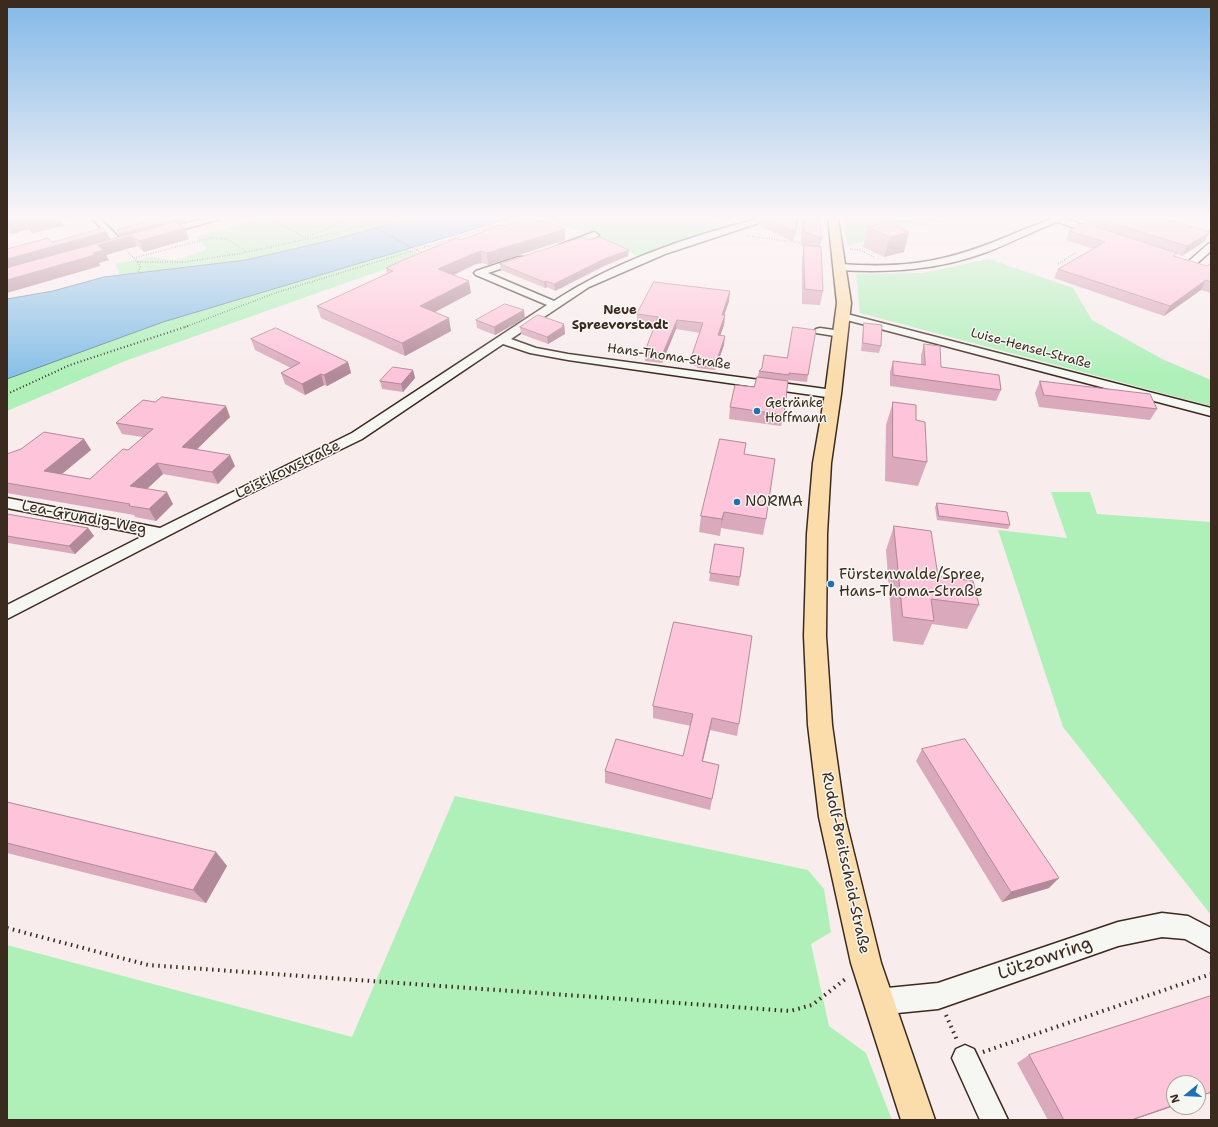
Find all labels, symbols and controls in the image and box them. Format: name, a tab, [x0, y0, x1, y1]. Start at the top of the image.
district label: Neue Spreevorstadt	[572, 303, 668, 334]
street label: Luise-Hensel-Straße	[969, 325, 1093, 373]
street label: Hans-Thoma-Straße	[606, 341, 732, 373]
place label: Getränke Hoffmann	[765, 396, 827, 427]
marker: Getränke Hoffmann	[752, 406, 762, 416]
street label: Leistikowstraße	[233, 437, 343, 503]
place label: NORMA	[745, 493, 803, 511]
street label: Lea-Grundig-Weg	[20, 497, 148, 539]
marker: NORMA	[732, 497, 742, 507]
place label: Fürstenwalde/Spree, Hans-Thoma-Straße	[839, 566, 985, 601]
marker: Fürstenwalde/Spree, Hans-Thoma-Straße	[826, 579, 836, 589]
street label: Rudolf-Breitscheid-Straße	[817, 771, 873, 955]
street label: Lützowring	[995, 933, 1095, 985]
north arrow	[1166, 1075, 1206, 1115]
text: N	[1167, 1092, 1184, 1105]

